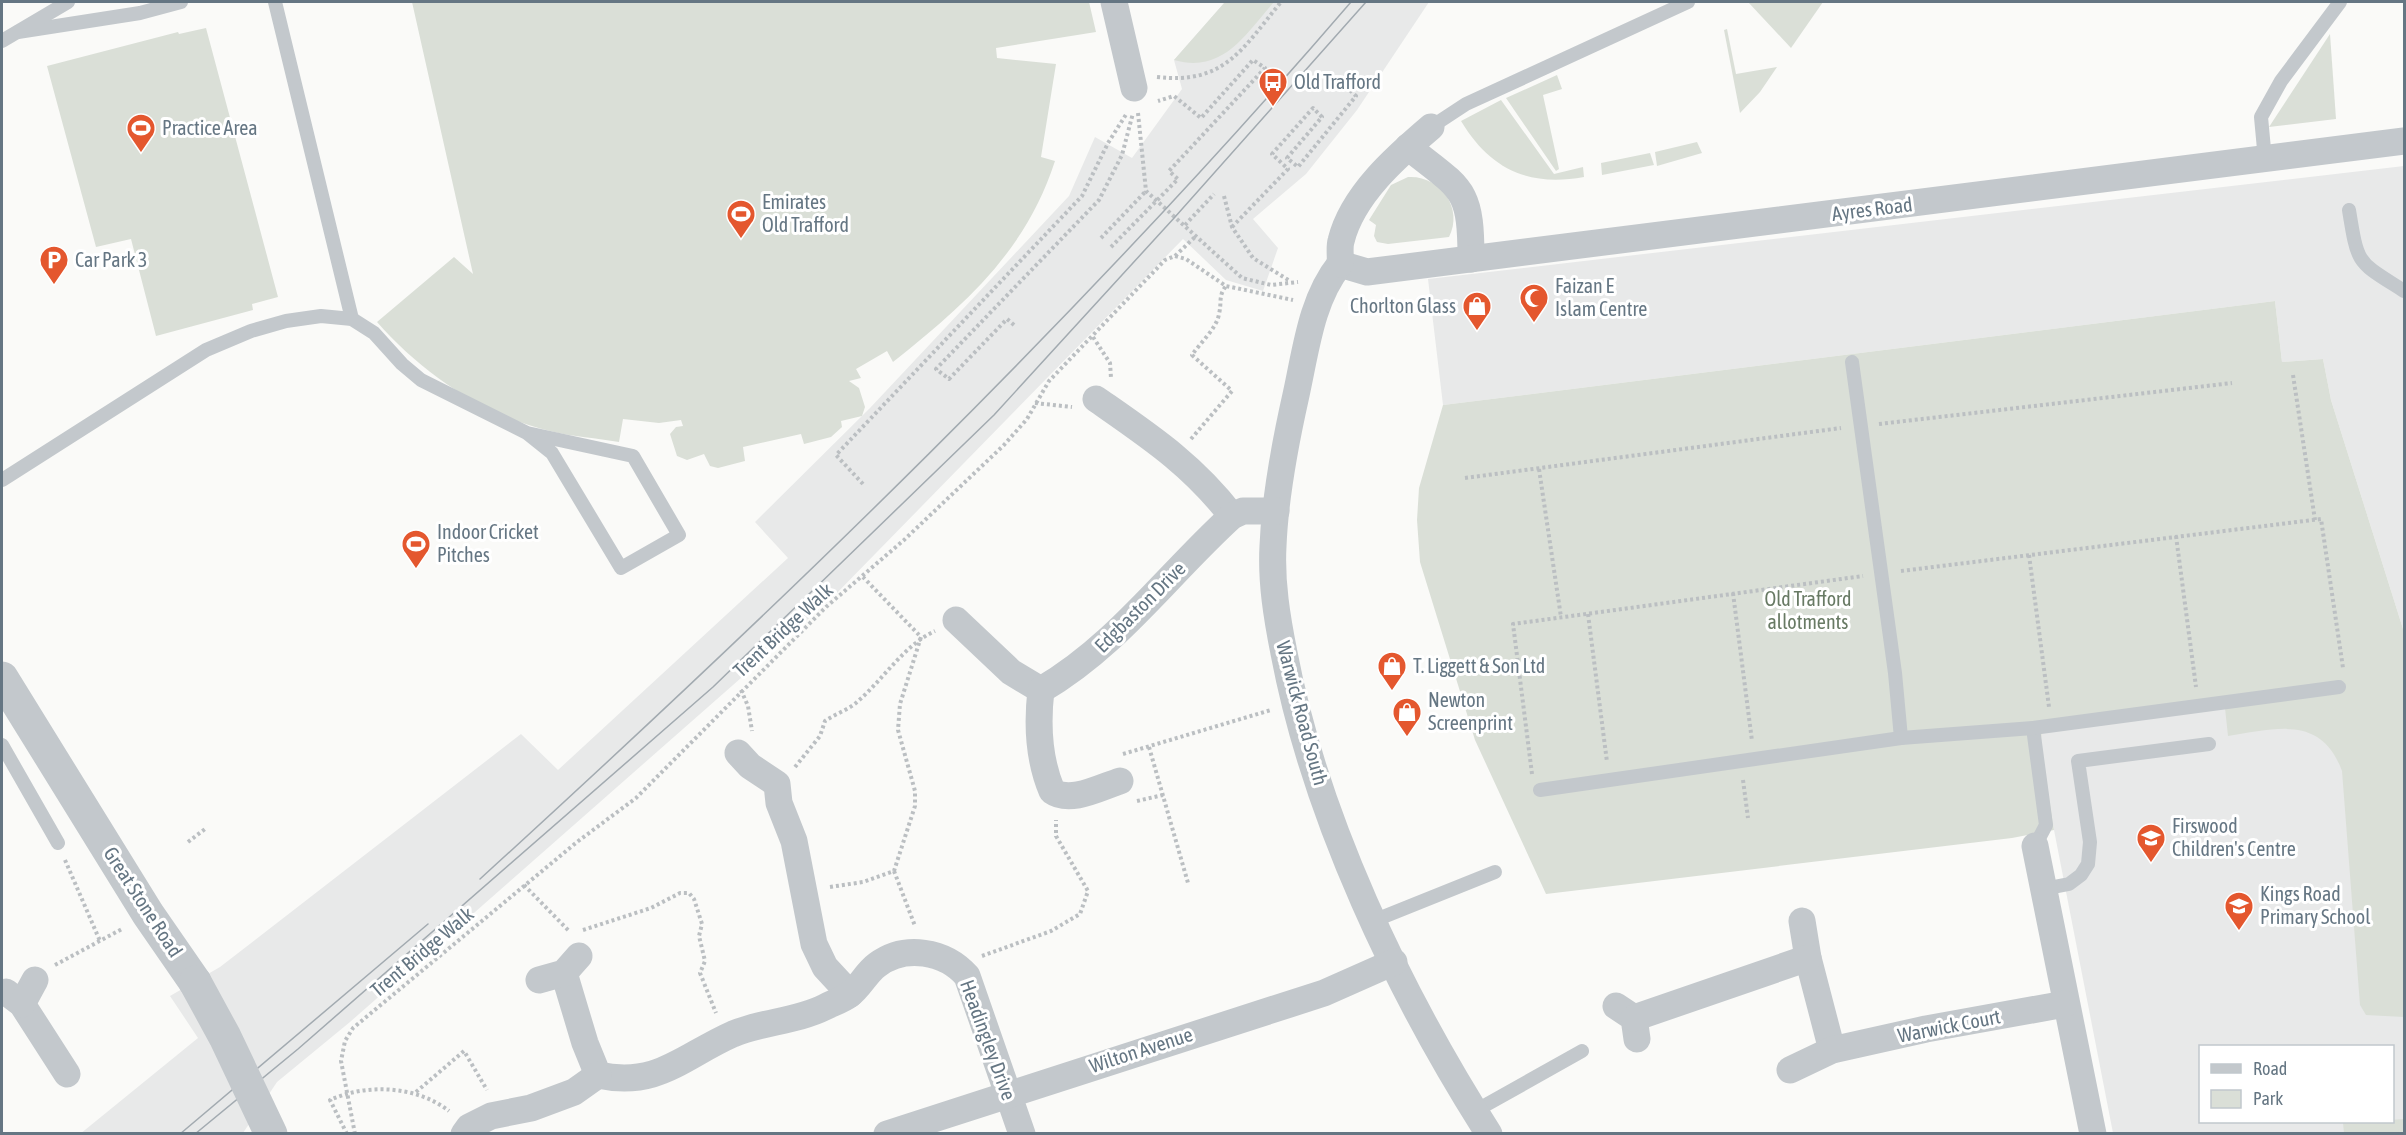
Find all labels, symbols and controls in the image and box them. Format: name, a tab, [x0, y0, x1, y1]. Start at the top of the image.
bus stop icon: Old Trafford	[1257, 66, 1289, 108]
place label: Old Trafford	[1294, 70, 1381, 93]
sports icon: Practice Area	[125, 112, 157, 154]
place label: Practice Area	[162, 116, 258, 139]
place label: Emirates Old Trafford	[762, 190, 849, 236]
street label: Ayres Road	[1830, 192, 1914, 225]
sports icon: Emirates Old Trafford	[725, 198, 757, 240]
parking icon: Car Park 3	[38, 244, 70, 286]
place label: Car Park 3	[75, 248, 147, 271]
place label: Faizan E Islam Centre	[1555, 274, 1647, 320]
mosque icon: Faizan E Islam Centre	[1518, 282, 1550, 324]
shop icon: Chorlton Glass	[1461, 290, 1493, 332]
place label: Chorlton Glass	[1350, 294, 1456, 317]
place label: Indoor Cricket Pitches	[437, 520, 539, 566]
sports icon: Indoor Cricket Pitches	[400, 528, 432, 570]
street label: Edgbaston Drive	[1090, 557, 1190, 657]
street label: Trent Bridge Walk	[728, 578, 837, 682]
park label: Old Trafford allotments	[1765, 587, 1852, 633]
street label: Warwick Road South	[1272, 638, 1333, 788]
shop icon: T. Liggett & Son Ltd	[1376, 650, 1408, 692]
place label: T. Liggett & Son Ltd	[1413, 654, 1545, 677]
place label: Newton Screenprint	[1428, 688, 1513, 734]
shop icon: Newton Screenprint	[1391, 696, 1423, 738]
place label: Firswood Children's Centre	[2172, 814, 2296, 860]
school or university icon: Firswood Children's Centre	[2135, 822, 2167, 864]
street label: Great Stone Road	[99, 842, 187, 961]
place label: Kings Road Primary School	[2260, 882, 2371, 928]
school or university icon: Kings Road Primary School	[2223, 890, 2255, 932]
street label: Trent Bridge Walk	[365, 902, 478, 1001]
street label: Headingley Drive	[956, 977, 1021, 1103]
street label: Warwick Court	[1896, 1004, 2002, 1047]
street label: Wilton Avenue	[1086, 1022, 1195, 1077]
legend	[2199, 1045, 2394, 1123]
text: Road	[2253, 1058, 2287, 1079]
text: Park	[2253, 1088, 2283, 1109]

